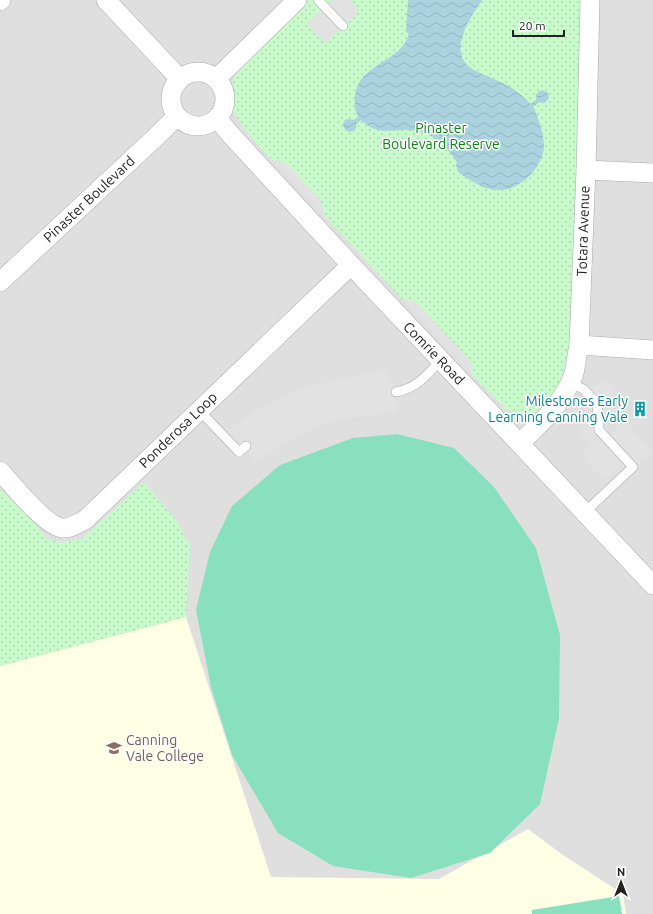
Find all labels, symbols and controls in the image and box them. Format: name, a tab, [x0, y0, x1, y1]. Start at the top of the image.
scale bar	[513, 12, 564, 38]
text: 20 m	[519, 19, 546, 32]
park label: Pinaster Boulevard Reserve	[382, 120, 500, 152]
street label: Pinaster Boulevard	[40, 153, 138, 245]
street label: Totara Avenue	[573, 185, 593, 277]
street label: Comrie Road	[400, 318, 468, 388]
street label: Ponderosa Loop	[136, 389, 220, 471]
place label: Milestones Early Learning Canning Vale	[488, 393, 628, 425]
building icon: Milestones Early Learning Canning Vale	[631, 400, 649, 418]
place label: Canning Vale College	[126, 732, 204, 764]
school or university icon: Canning Vale College	[105, 739, 123, 757]
north arrow	[601, 862, 641, 902]
text: N	[617, 866, 625, 878]

